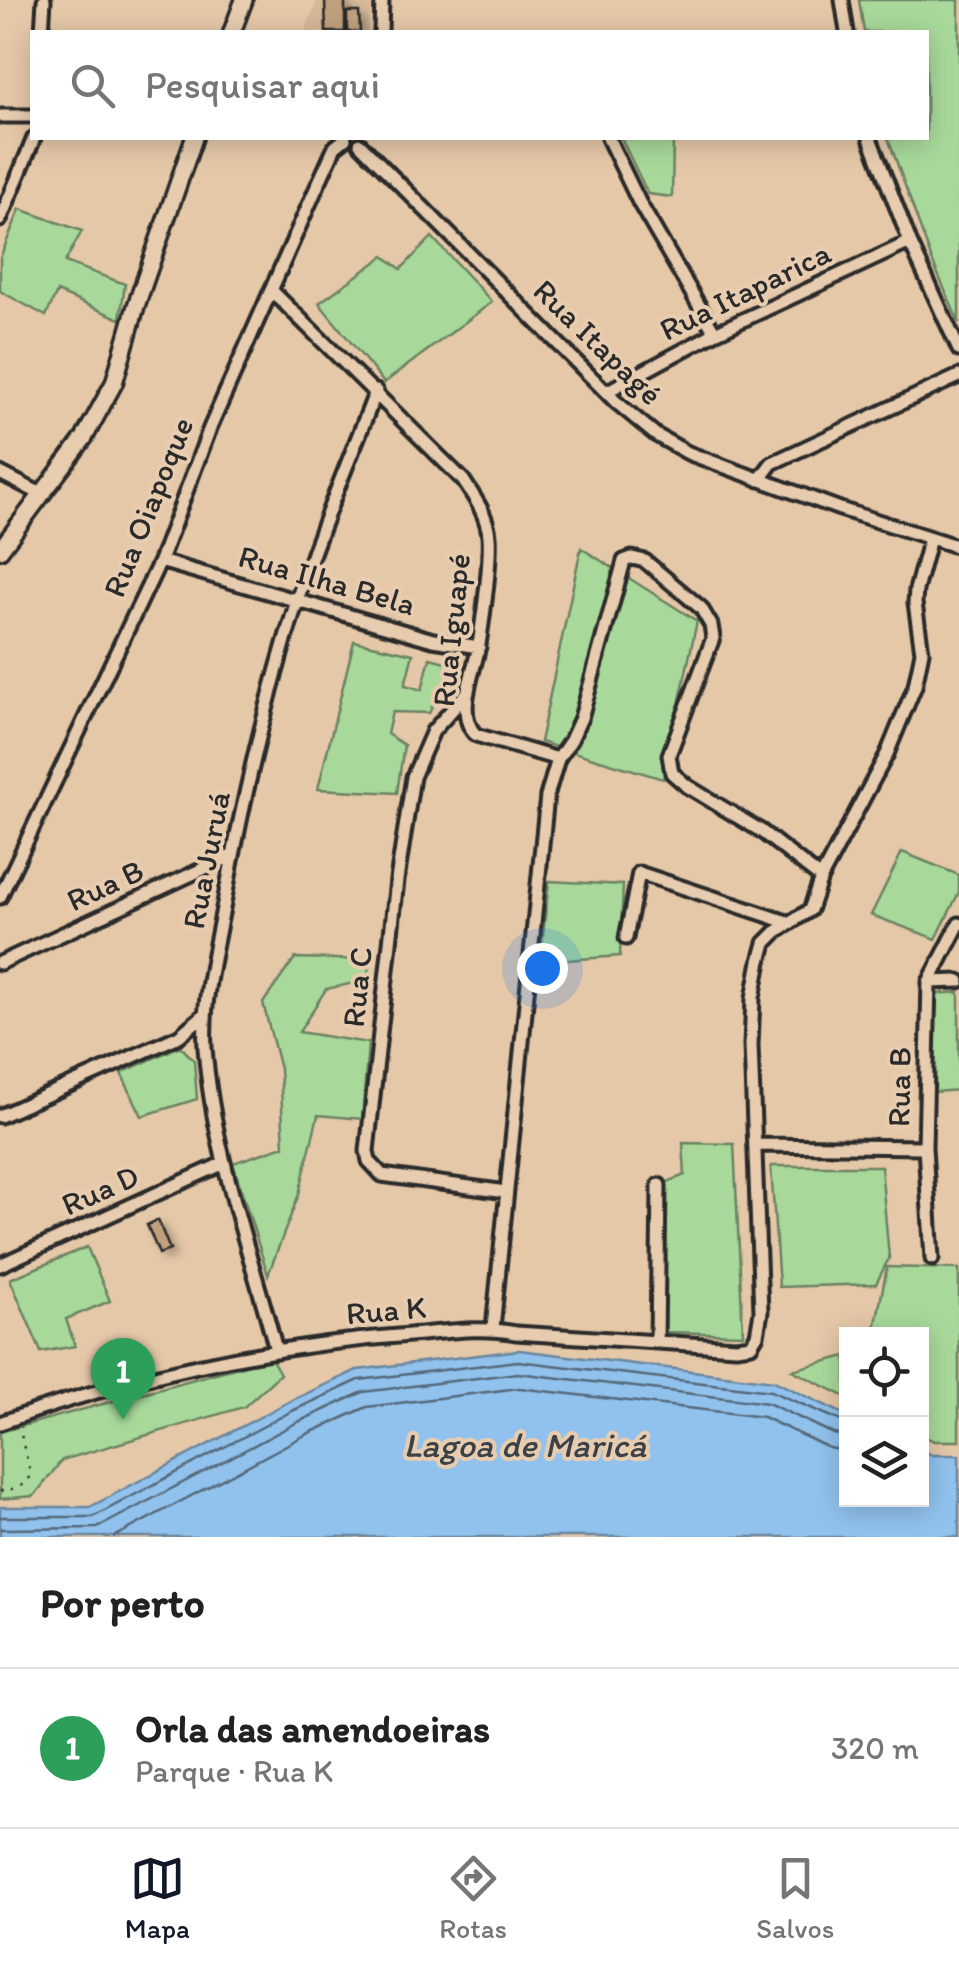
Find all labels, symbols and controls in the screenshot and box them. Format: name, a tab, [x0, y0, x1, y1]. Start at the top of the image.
search box	[30, 30, 929, 140]
icon: search	[65, 58, 120, 113]
text: Pesquisar aqui	[145, 62, 380, 108]
street label: Rua Itaparica	[653, 233, 837, 349]
street label: Rua Itapagé	[526, 271, 670, 413]
street label: Rua Oiapoque	[95, 412, 201, 602]
street label: Rua Ilha Bela	[234, 537, 420, 623]
street label: Rua Iguapé	[424, 552, 478, 708]
street label: Rua Juruá	[174, 788, 238, 932]
street label: Rua B	[61, 851, 149, 919]
your location	[517, 943, 568, 994]
street label: Rua C	[334, 945, 380, 1029]
street label: Rua B	[879, 1047, 919, 1127]
street label: Rua D	[56, 1156, 144, 1224]
street label: Rua K	[344, 1288, 428, 1332]
map controls	[839, 1327, 929, 1507]
button: locate	[839, 1327, 929, 1417]
pin: 1	[90, 1338, 156, 1420]
button: layers	[839, 1417, 929, 1507]
water label: Lagoa de Maricá	[403, 1424, 647, 1466]
text: Por perto	[40, 1577, 205, 1628]
text: Orla das amendoeiras	[135, 1706, 490, 1752]
text: 1	[65, 1729, 80, 1767]
text: 320 m	[831, 1729, 919, 1767]
text: Parque · Rua K	[135, 1752, 333, 1790]
tab: Mapa	[125, 1851, 190, 1945]
tab: Rotas	[439, 1851, 507, 1945]
tab: Salvos	[756, 1851, 834, 1945]

